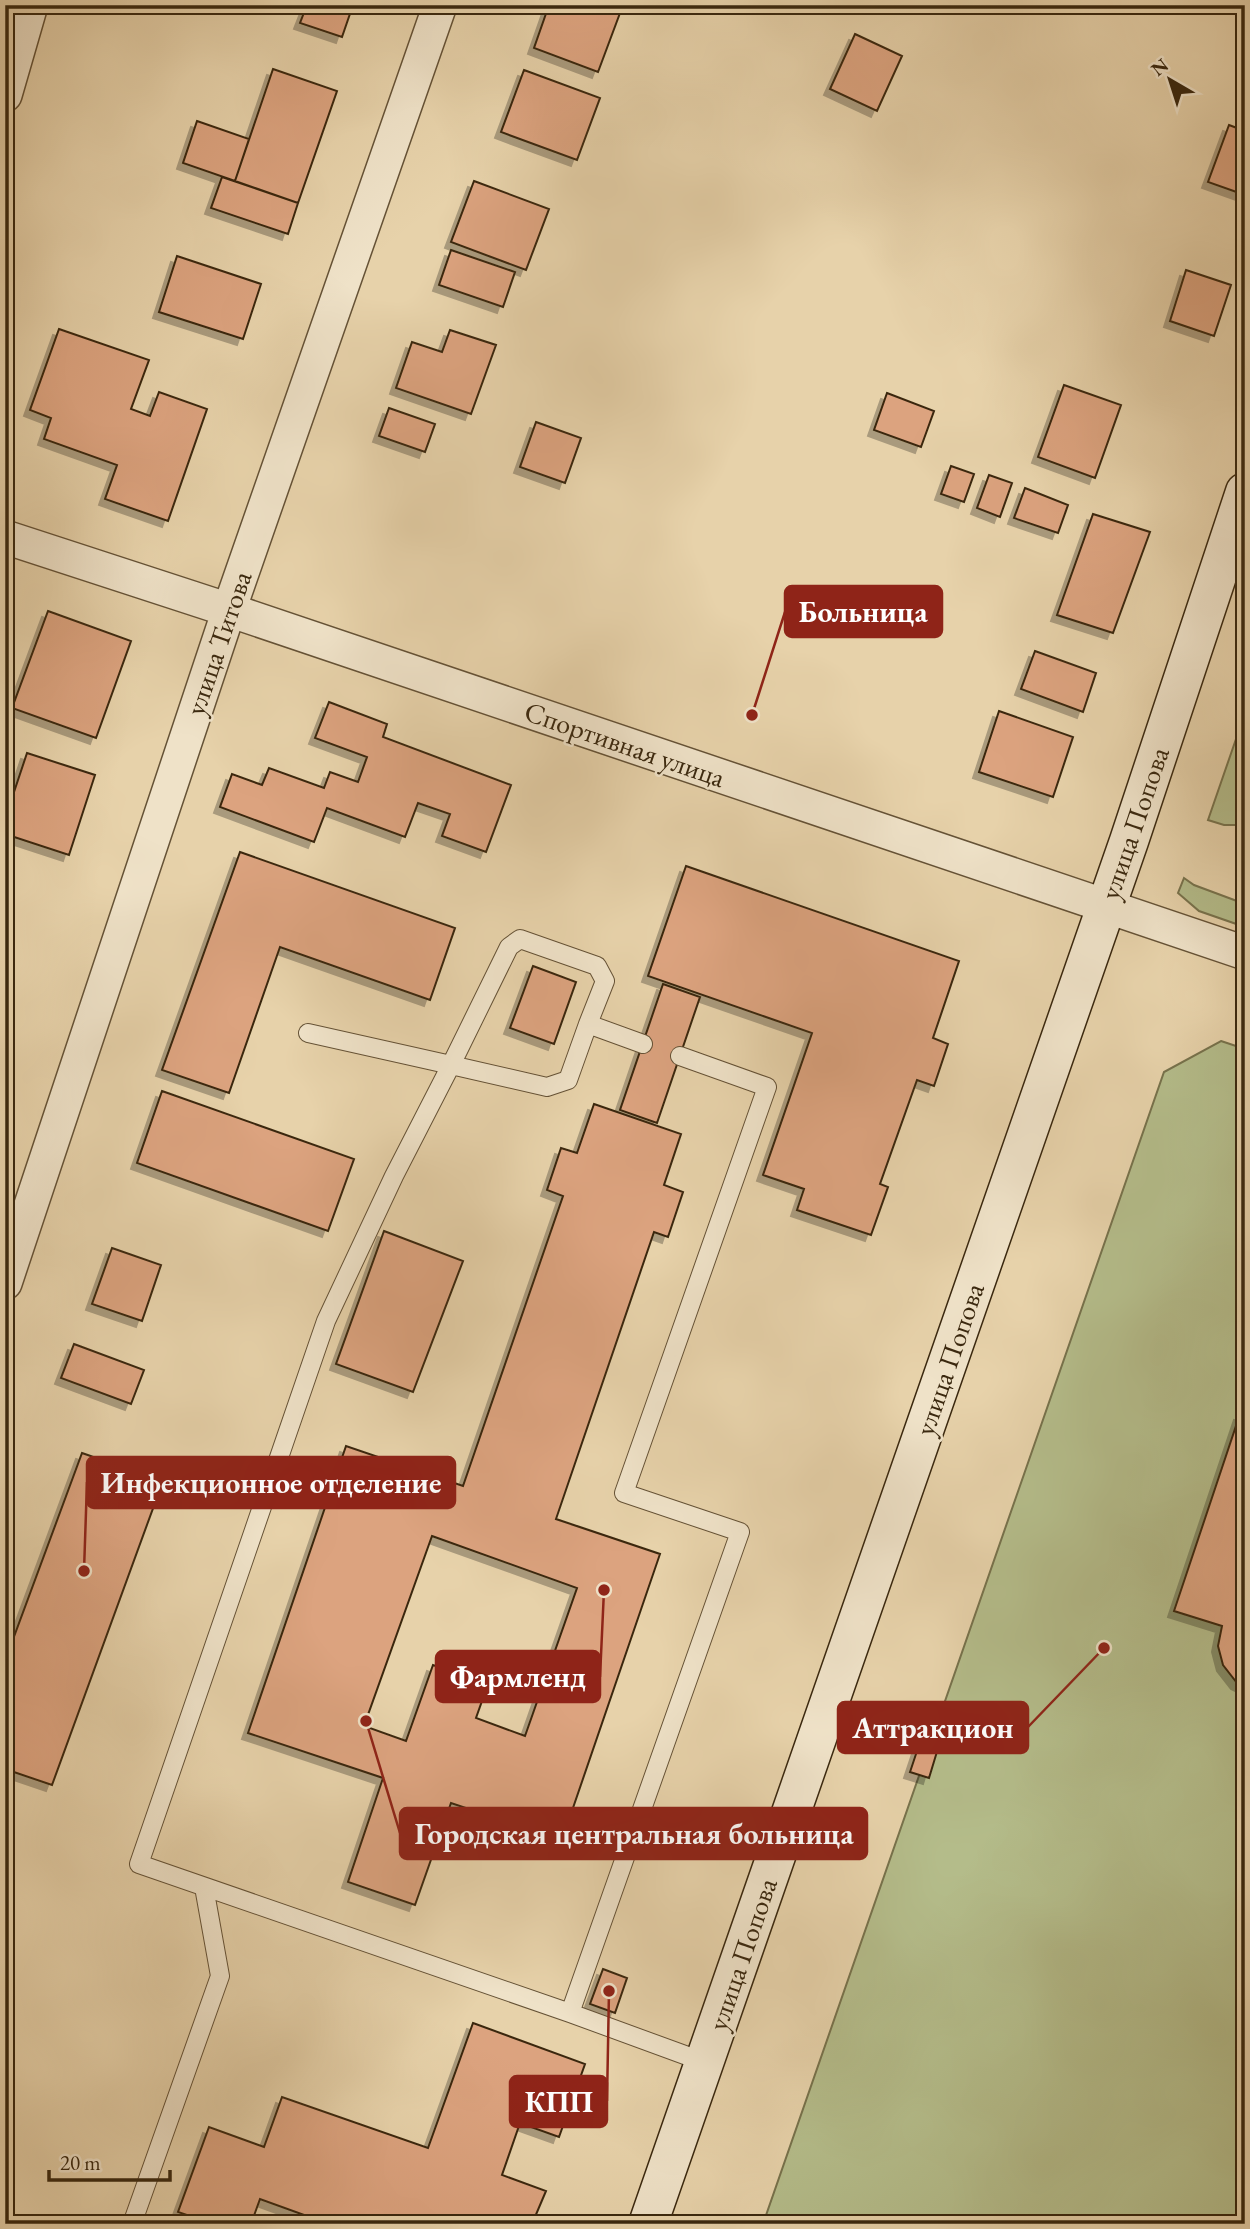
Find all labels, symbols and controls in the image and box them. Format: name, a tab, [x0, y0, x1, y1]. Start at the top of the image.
north arrow	[1134, 46, 1204, 116]
text: N	[1146, 52, 1174, 82]
street label: улица Титова	[177, 565, 260, 720]
callout: Больница	[785, 586, 942, 637]
text: Больница	[798, 592, 928, 631]
street label: Спортивная улица	[520, 693, 731, 795]
street label: улица Попова	[1091, 741, 1177, 904]
street label: улица Попова	[906, 1277, 992, 1440]
callout: Инфекционное отделение	[87, 1457, 455, 1508]
text: Инфекционное отделение	[101, 1463, 441, 1502]
callout: Фармленд	[436, 1651, 600, 1702]
text: Фармленд	[450, 1657, 586, 1696]
callout: Аттракцион	[838, 1702, 1028, 1753]
text: Аттракцион	[851, 1708, 1014, 1747]
callout: Городская центральная больница	[400, 1808, 867, 1859]
text: Городская центральная больница	[414, 1814, 854, 1853]
street label: улица Попова	[699, 1872, 785, 2035]
callout: КПП	[510, 2076, 607, 2127]
text: КПП	[525, 2082, 594, 2121]
scale bar	[49, 2138, 170, 2182]
text: 20 m	[60, 2149, 101, 2176]

